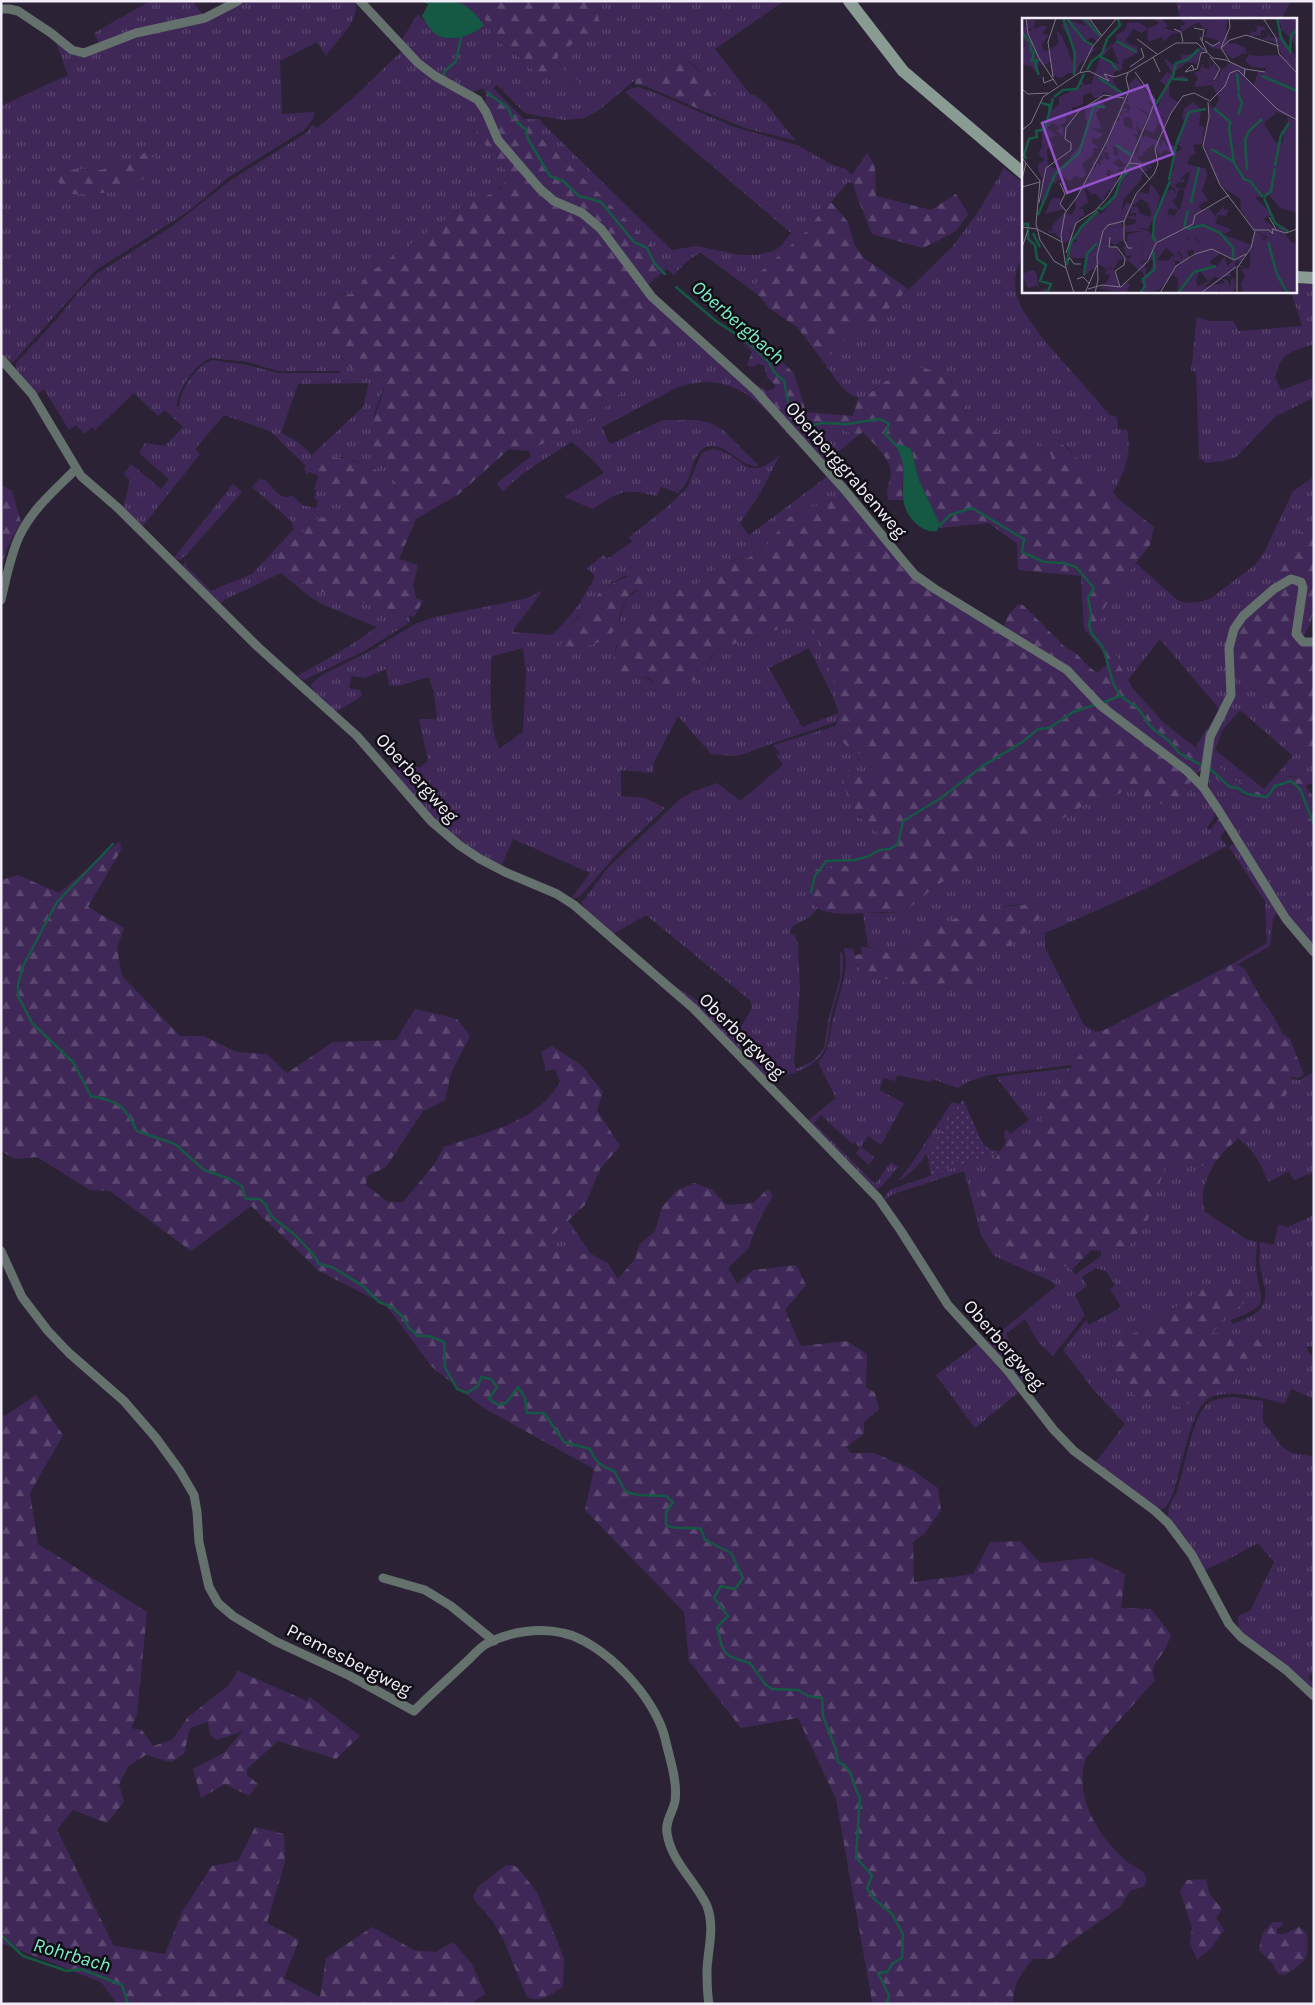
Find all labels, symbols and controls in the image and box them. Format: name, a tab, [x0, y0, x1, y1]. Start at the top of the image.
inset map	[1022, 18, 1298, 292]
water label: Oberbergbach	[687, 275, 789, 369]
street label: Oberberggrabenweg	[781, 397, 911, 543]
street label: Oberbergweg	[371, 729, 463, 827]
street label: Oberbergweg	[694, 988, 790, 1084]
street label: Oberbergweg	[959, 1295, 1049, 1395]
street label: Premesbergweg	[283, 1619, 415, 1701]
water label: Rohrbach	[31, 1933, 113, 1977]

